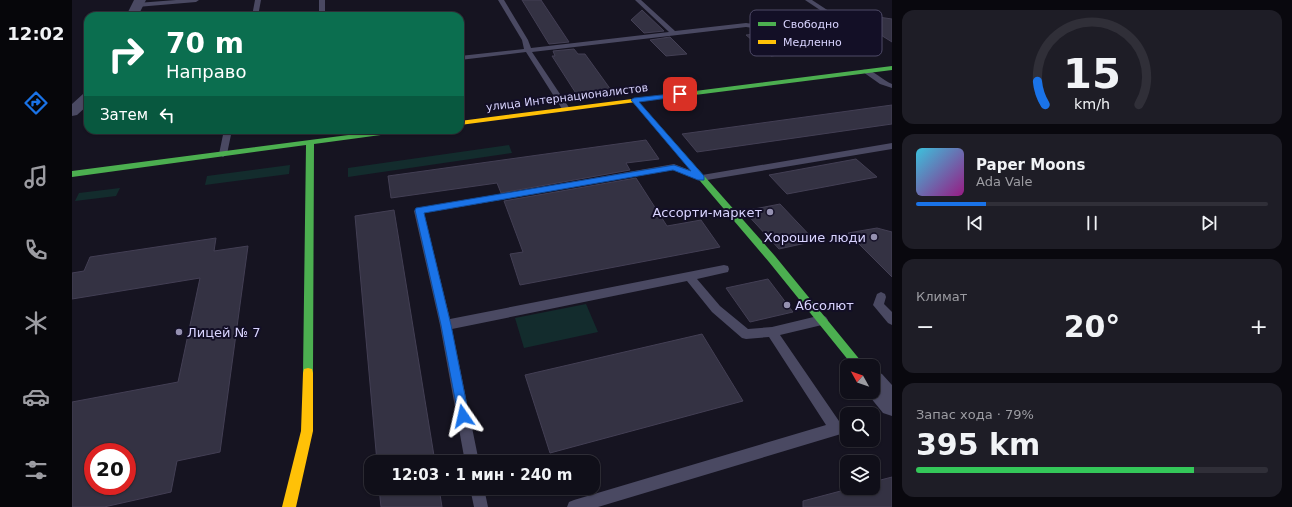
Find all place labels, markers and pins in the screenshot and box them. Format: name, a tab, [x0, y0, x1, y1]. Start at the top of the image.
pin	[663, 77, 697, 111]
place label: Ассорти-маркет	[652, 205, 762, 220]
marker: Ассорти-маркет	[765, 207, 775, 217]
place label: Хорошие люди	[764, 230, 866, 245]
marker: Хорошие люди	[869, 232, 879, 242]
place label: Абсолют	[795, 298, 854, 313]
marker: Абсолют	[782, 300, 792, 310]
place label: Лицей № 7	[187, 325, 261, 340]
marker: Лицей № 7	[174, 327, 184, 337]

